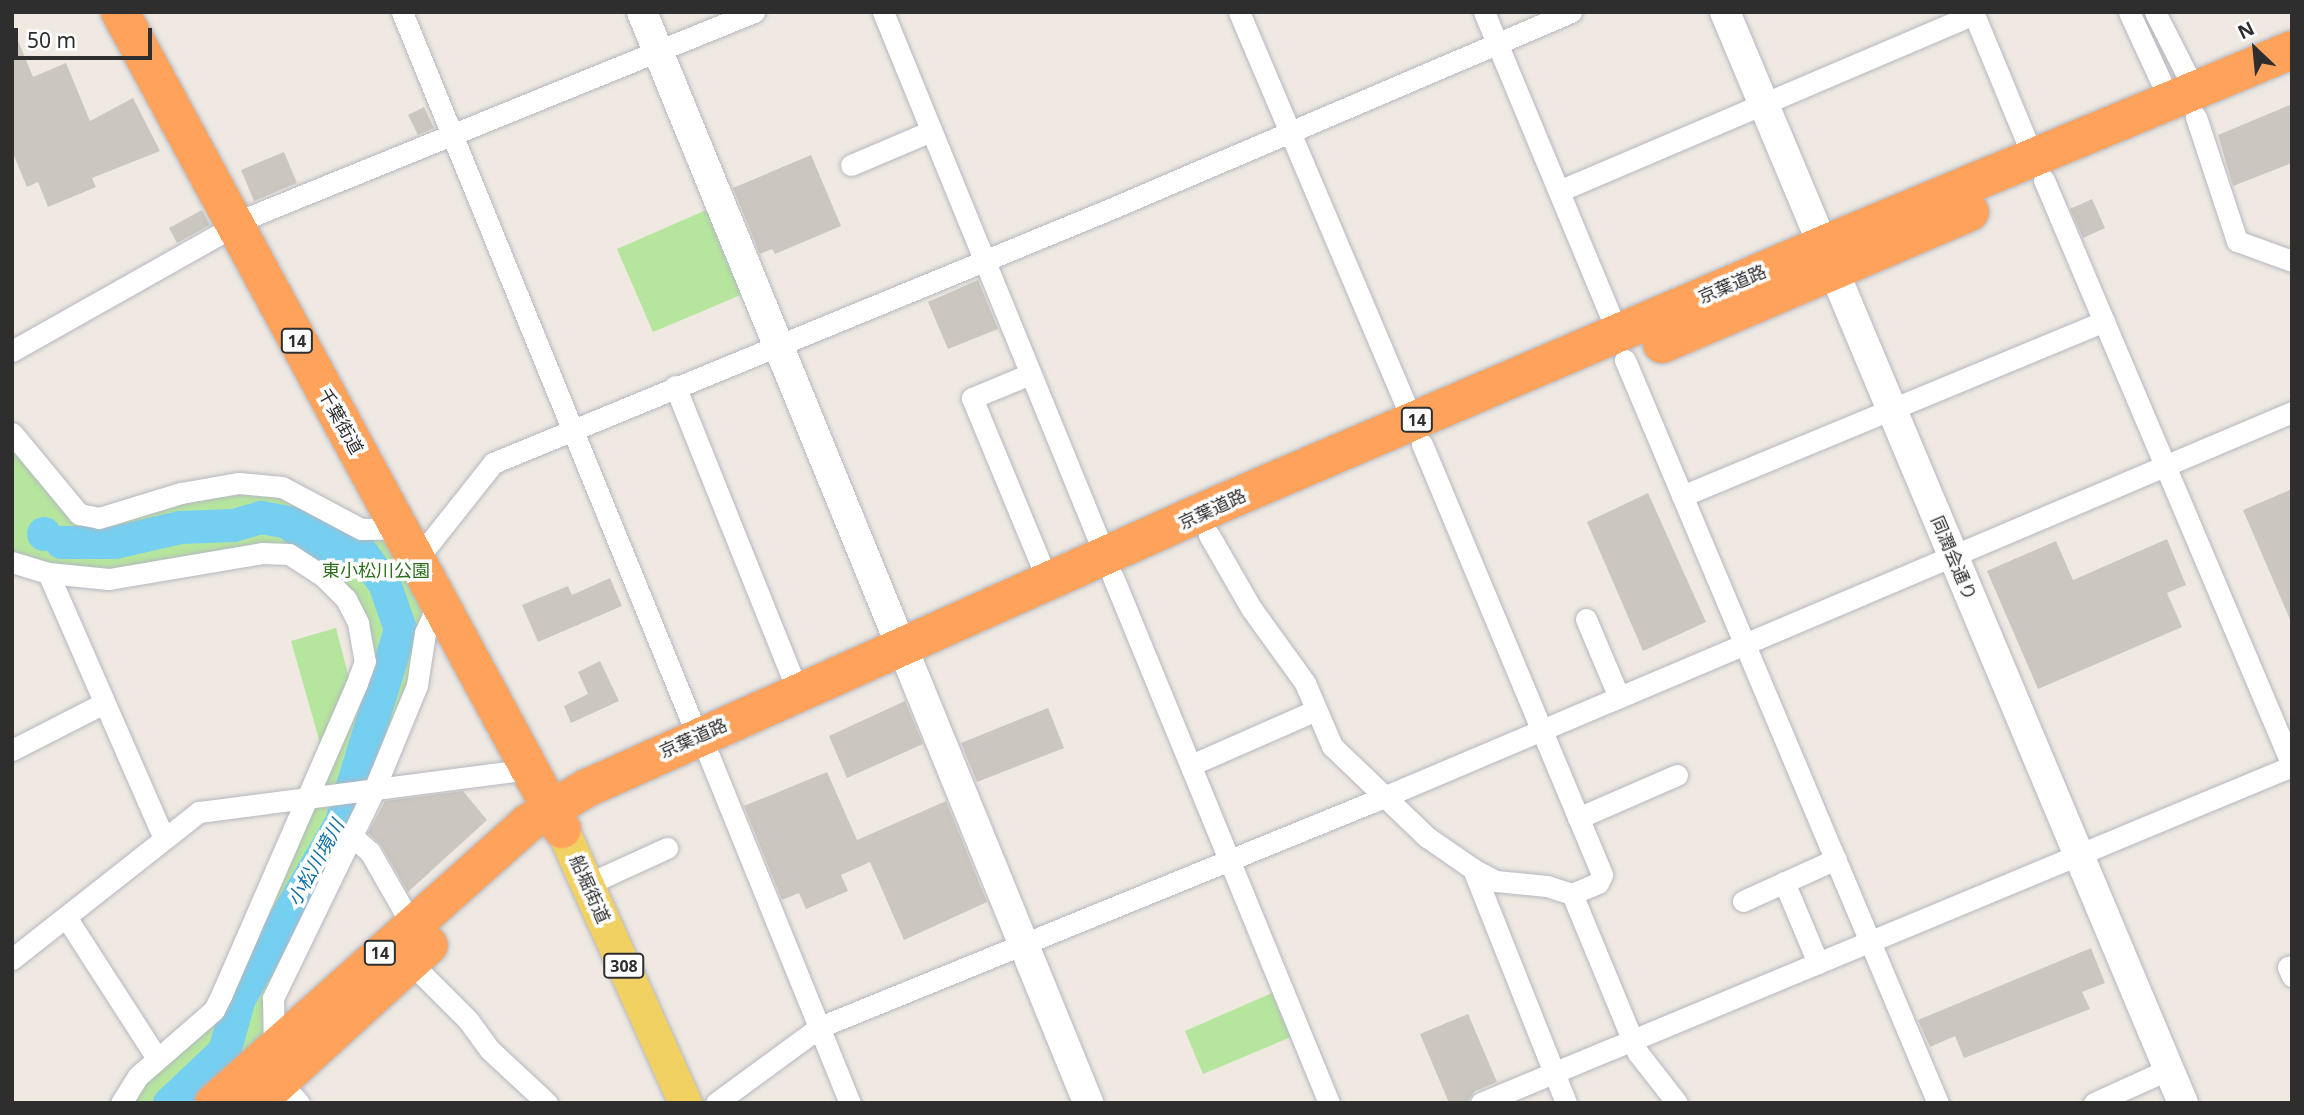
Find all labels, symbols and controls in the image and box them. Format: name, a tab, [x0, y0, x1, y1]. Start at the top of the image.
scale bar	[18, 14, 156, 58]
north arrow	[2220, 14, 2290, 84]
text: N	[2233, 15, 2258, 45]
text: 50 m	[27, 26, 76, 54]
street label: 京葉道路	[1695, 260, 1769, 308]
road number: 14	[280, 328, 314, 354]
street label: 千葉街道	[314, 384, 368, 458]
road number: 14	[1400, 408, 1434, 432]
street label: 京葉道路	[1175, 484, 1249, 534]
street label: 同潤会通り	[1926, 512, 1982, 604]
park label: 東小松川公園	[322, 559, 430, 581]
street label: 京葉道路	[656, 713, 730, 763]
water label: 小松川境川	[283, 816, 349, 910]
street label: 船堀街道	[565, 852, 615, 926]
road number: 14	[362, 940, 398, 965]
road number: 308	[603, 954, 645, 978]

